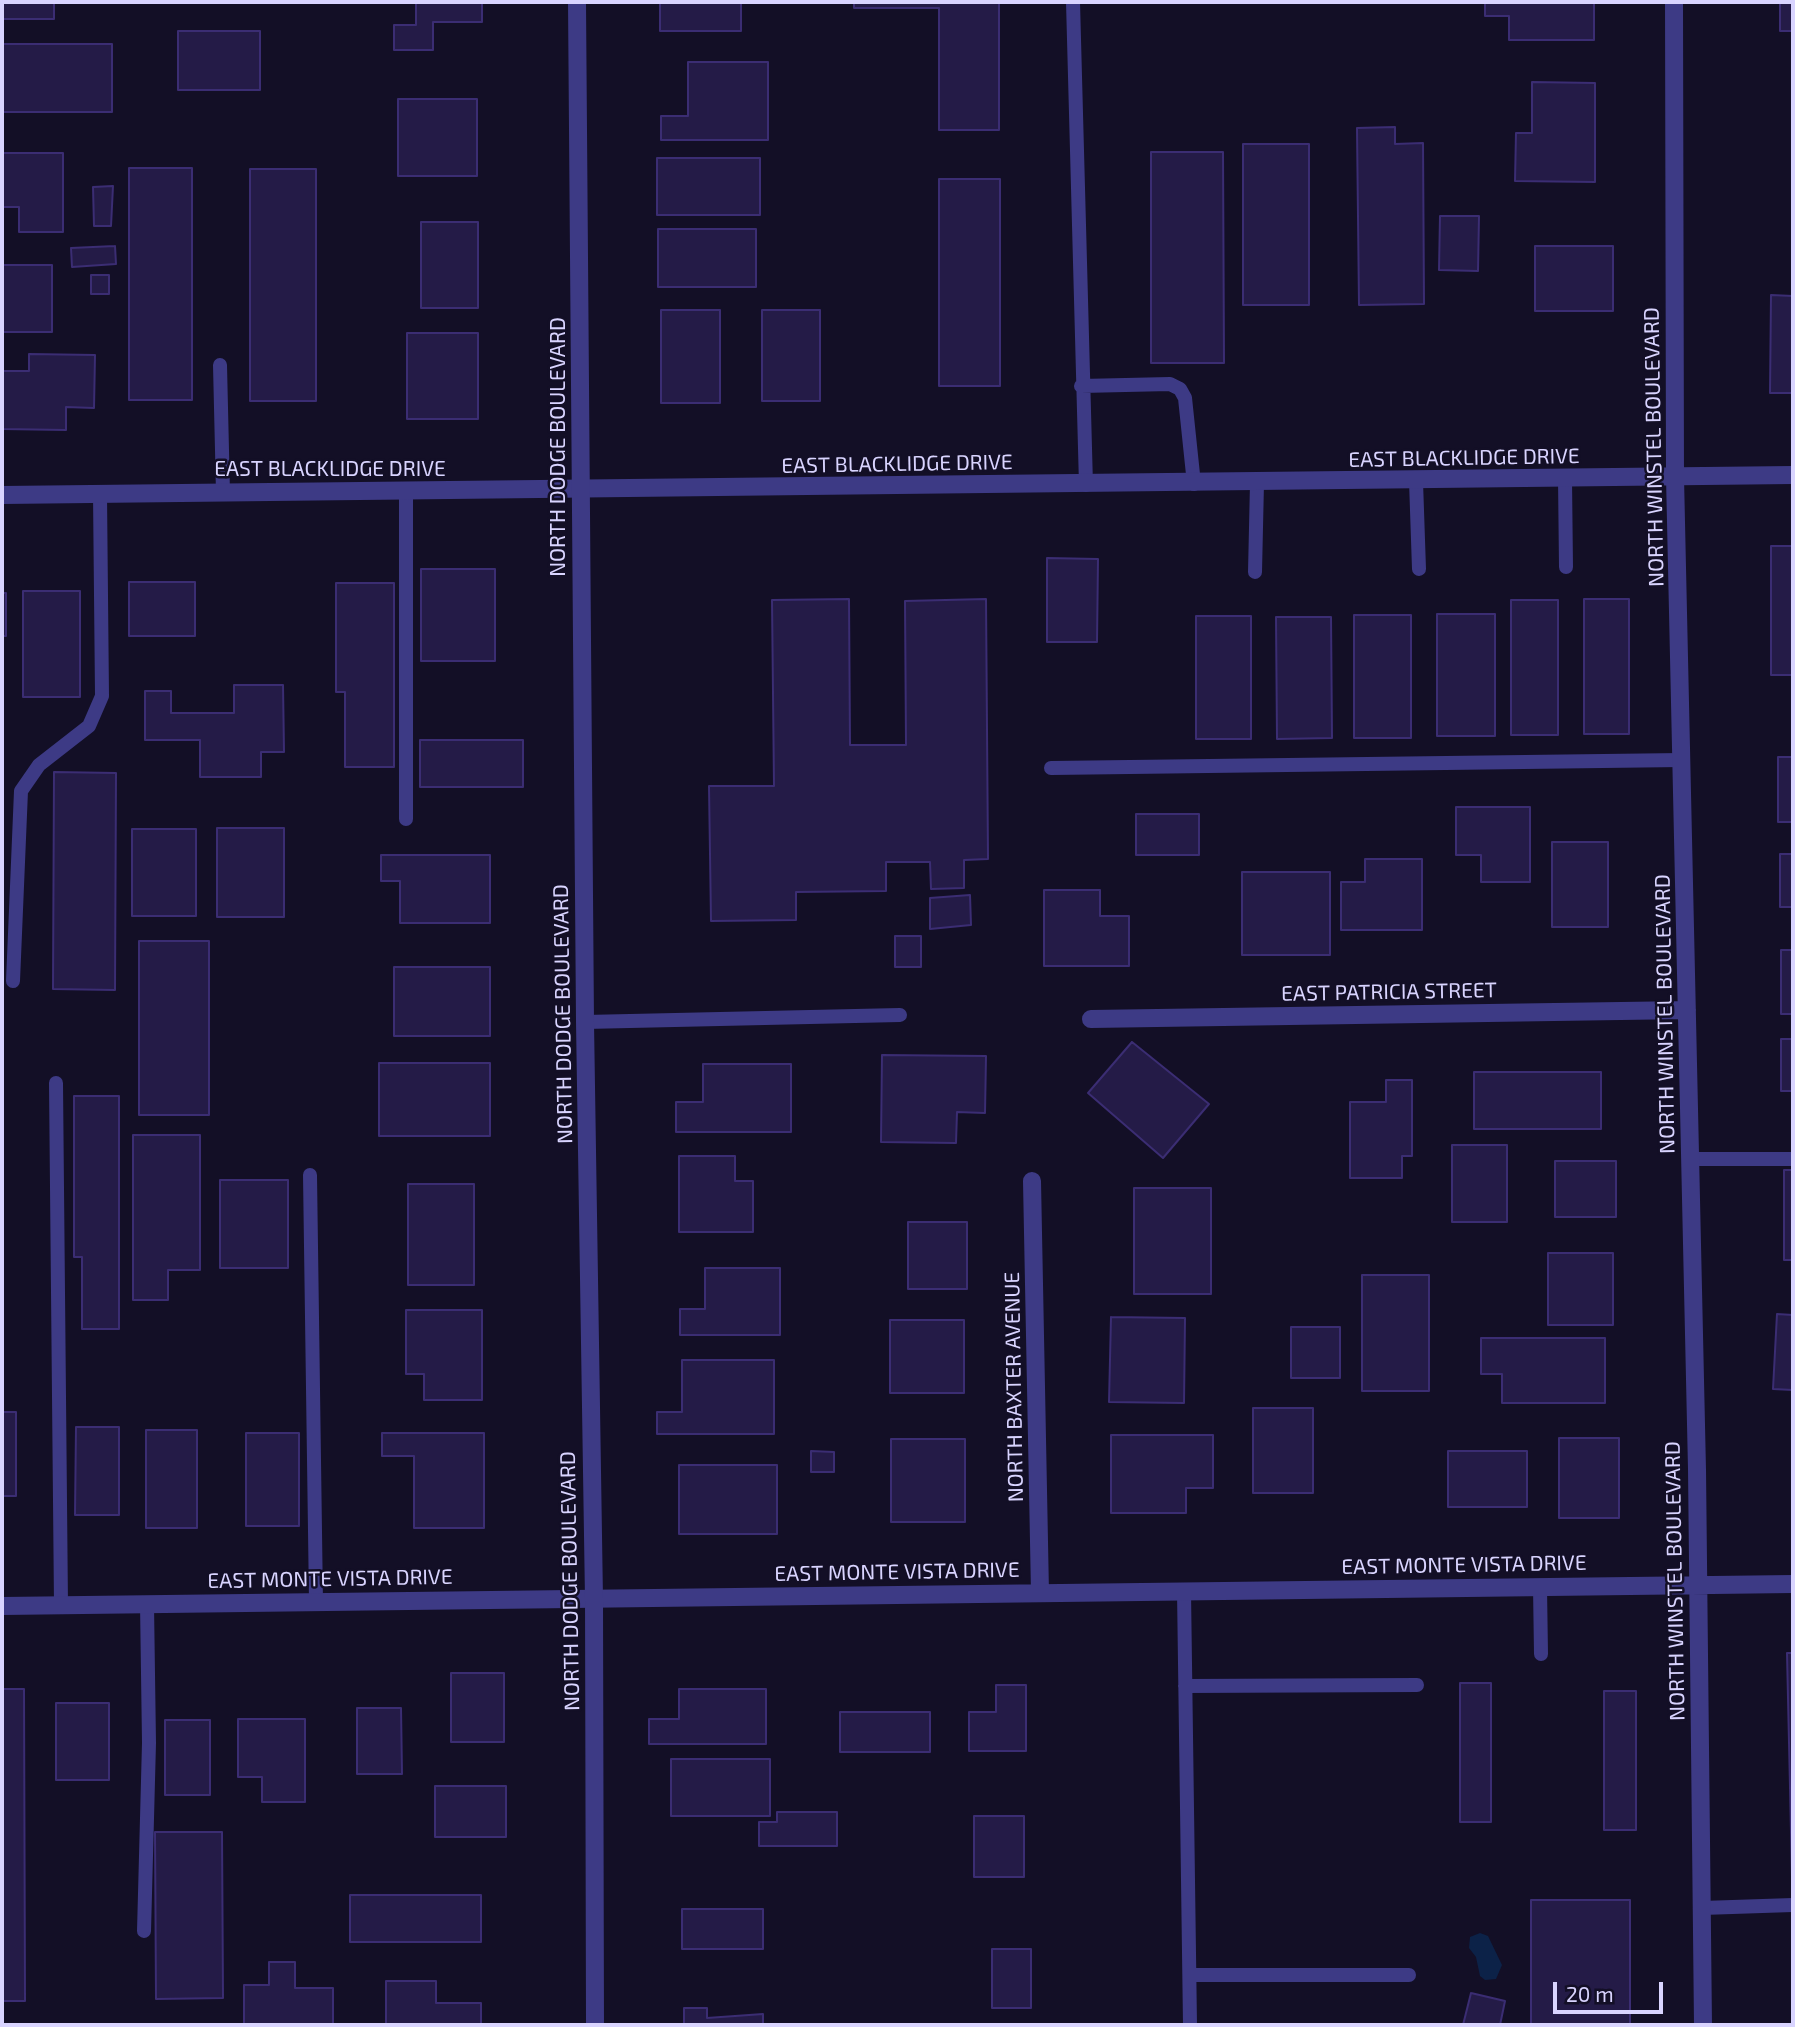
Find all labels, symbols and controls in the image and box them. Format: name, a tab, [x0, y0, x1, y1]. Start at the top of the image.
street label: NORTH WINSTEL BOULEVARD	[1639, 307, 1669, 587]
street label: NORTH DODGE BOULEVARD	[545, 317, 571, 577]
street label: EAST BLACKLIDGE DRIVE	[1348, 443, 1580, 473]
street label: EAST BLACKLIDGE DRIVE	[781, 449, 1013, 479]
street label: EAST BLACKLIDGE DRIVE	[214, 456, 446, 482]
street label: NORTH WINSTEL BOULEVARD	[1650, 874, 1680, 1154]
street label: NORTH DODGE BOULEVARD	[548, 884, 578, 1144]
street label: EAST PATRICIA STREET	[1281, 978, 1497, 1006]
street label: NORTH BAXTER AVENUE	[999, 1272, 1029, 1502]
street label: NORTH WINSTEL BOULEVARD	[1660, 1441, 1690, 1721]
street label: NORTH DODGE BOULEVARD	[555, 1451, 585, 1711]
street label: EAST MONTE VISTA DRIVE	[1341, 1550, 1587, 1580]
street label: EAST MONTE VISTA DRIVE	[774, 1557, 1020, 1587]
street label: EAST MONTE VISTA DRIVE	[207, 1564, 453, 1594]
scale bar	[1557, 1968, 1667, 2012]
text: 20 m	[1566, 1981, 1614, 2006]

